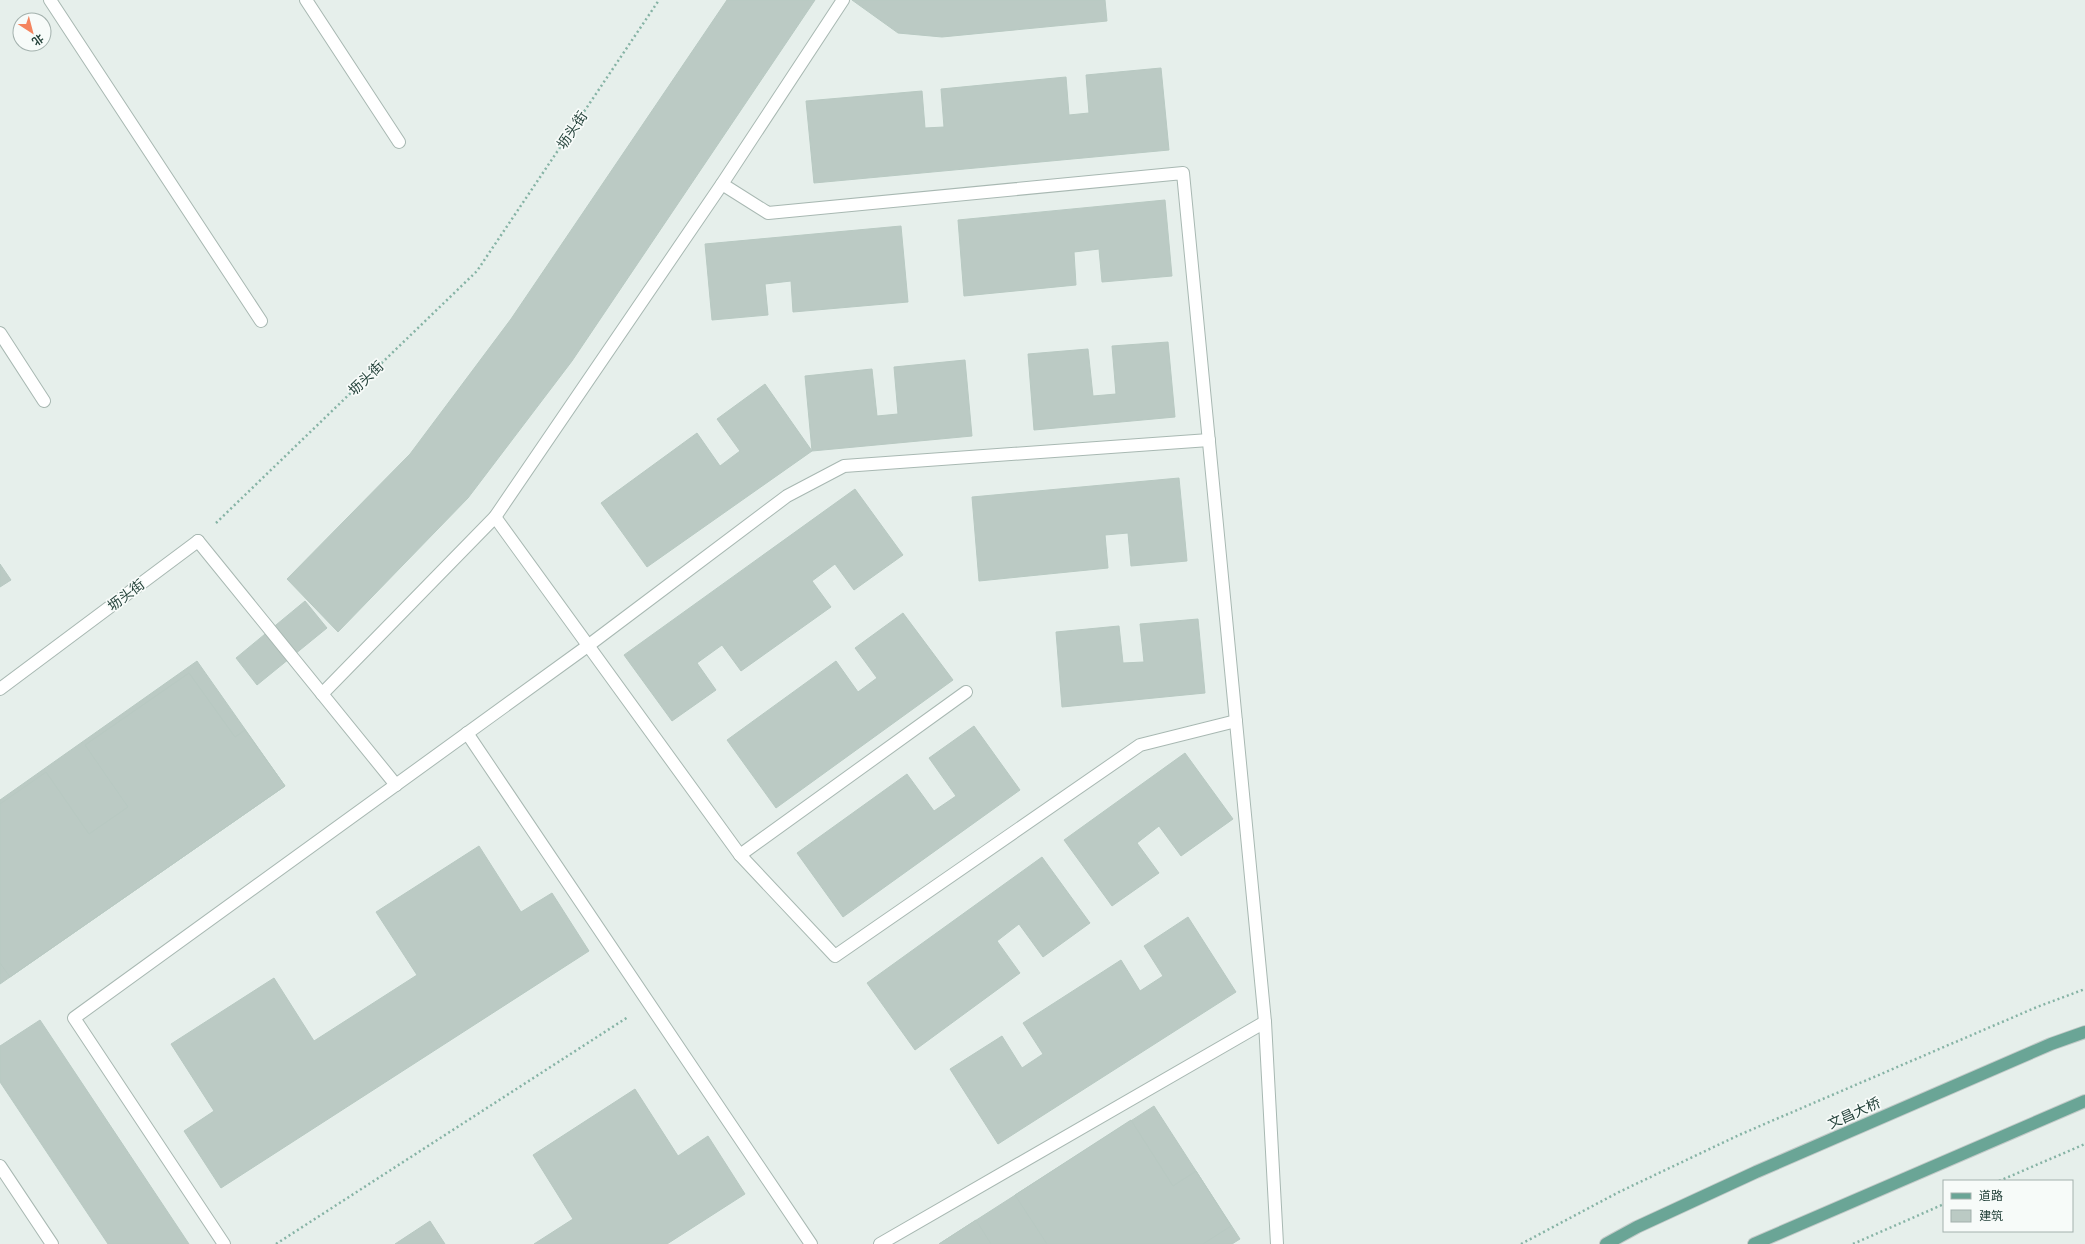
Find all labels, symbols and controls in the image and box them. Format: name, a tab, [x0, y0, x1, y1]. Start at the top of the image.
north arrow	[12, 12, 52, 52]
text: 北	[29, 31, 47, 50]
street label: 坜头街	[552, 107, 591, 152]
street label: 坜头街	[344, 356, 387, 399]
street label: 坜头街	[103, 574, 148, 615]
street label: 文昌大桥	[1824, 1092, 1883, 1133]
legend	[1943, 1180, 2073, 1232]
text: 道路	[1979, 1187, 2003, 1204]
text: 建筑	[1979, 1207, 2003, 1224]

